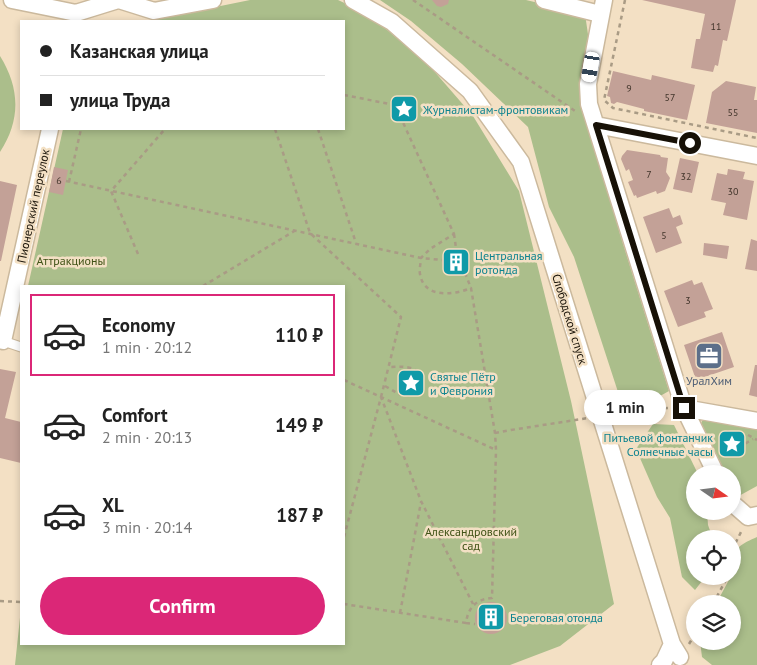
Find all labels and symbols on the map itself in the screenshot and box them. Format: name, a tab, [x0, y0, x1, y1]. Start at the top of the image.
house number: 11	[711, 20, 721, 33]
car	[581, 51, 600, 83]
house number: 9	[626, 82, 632, 95]
house number: 57	[665, 91, 675, 104]
place icon: Журналистам-фронтовикам	[389, 94, 419, 124]
place label: Журналистам-фронтовикам	[422, 102, 568, 117]
house number: 55	[728, 106, 738, 119]
route start	[679, 132, 701, 154]
street label: Пионерский переулок	[14, 147, 52, 264]
house number: 7	[646, 168, 652, 181]
house number: 32	[681, 170, 691, 183]
house number: 6	[56, 174, 62, 187]
house number: 30	[728, 185, 739, 198]
house number: 5	[661, 229, 667, 242]
building icon: Центральная ротонда	[441, 247, 471, 277]
place label: Центральная ротонда	[475, 248, 543, 277]
park label: Аттракционы	[37, 253, 105, 268]
street label: Слободской спуск	[549, 272, 591, 366]
house number: 3	[685, 294, 691, 307]
office icon: УралХим	[694, 341, 724, 371]
place icon: Святые Пётр и Феврония	[396, 368, 426, 398]
place label: Святые Пётр и Феврония	[430, 369, 496, 398]
place label: УралХим	[686, 373, 732, 388]
callout: 1 min	[584, 390, 666, 426]
route end	[673, 397, 695, 419]
place icon: Питьевой фонтанчик Солнечные часы	[717, 429, 747, 459]
place label: Питьевой фонтанчик Солнечные часы	[604, 430, 713, 459]
north arrow	[686, 465, 741, 520]
park label: Александровский сад	[425, 524, 517, 553]
building icon: Береговая отонда	[476, 602, 506, 632]
place label: Береговая отонда	[510, 610, 603, 625]

